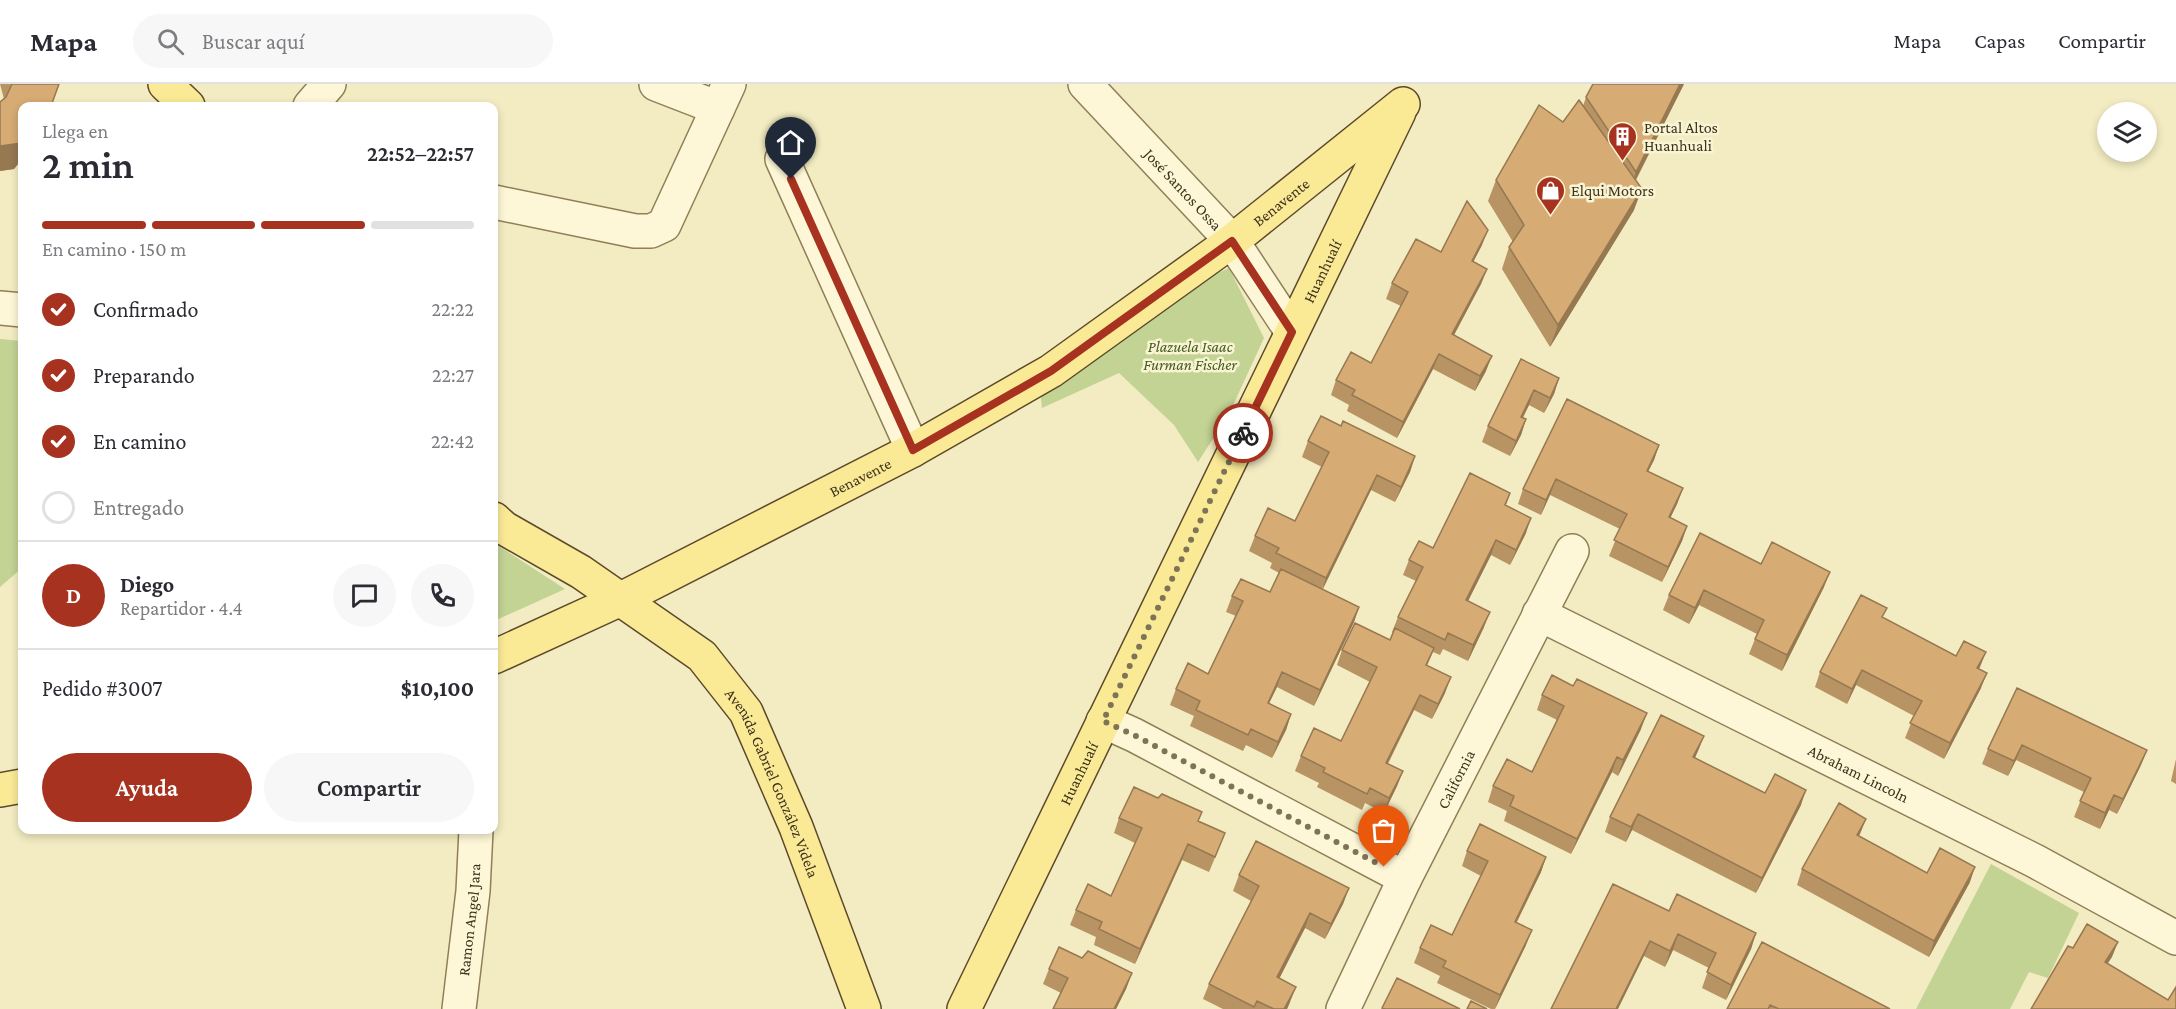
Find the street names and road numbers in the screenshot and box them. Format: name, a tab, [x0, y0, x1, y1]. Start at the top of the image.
street label: José Santos Ossa	[1139, 144, 1226, 234]
street label: Benavente	[1250, 175, 1313, 230]
street label: Huanhualí	[1300, 236, 1345, 306]
street label: Benavente	[827, 455, 894, 500]
street label: Avenida Gabriel González Videla	[722, 685, 822, 881]
street label: Huanhualí	[1056, 739, 1102, 808]
street label: Abraham Lincoln	[1805, 741, 1912, 806]
street label: California	[1434, 747, 1478, 812]
street label: Ramon Angel Jara	[455, 862, 483, 977]

